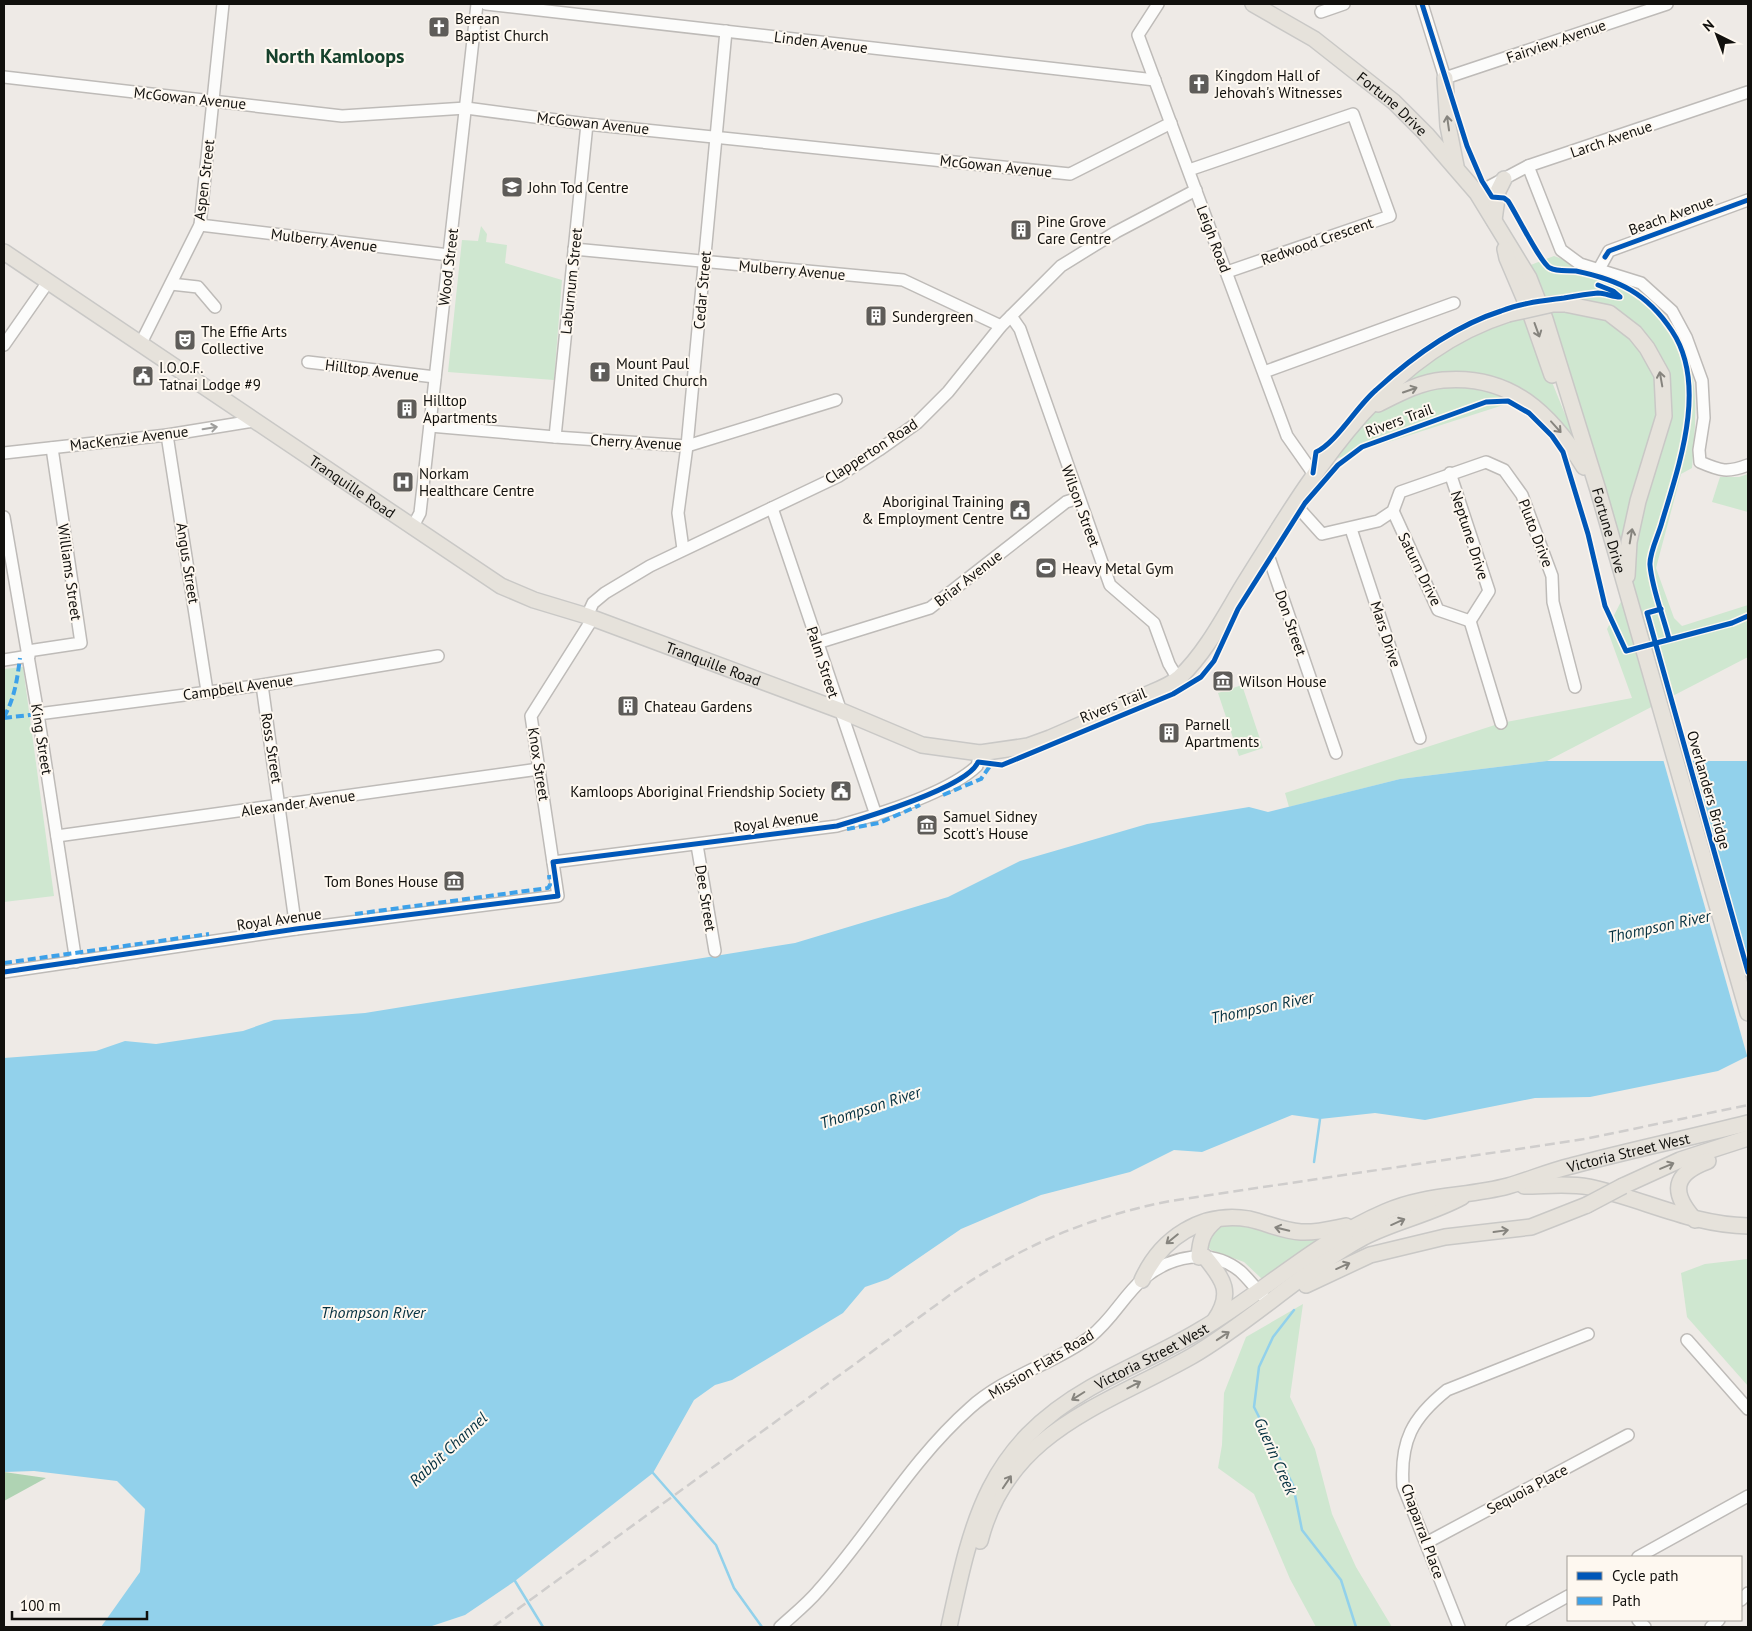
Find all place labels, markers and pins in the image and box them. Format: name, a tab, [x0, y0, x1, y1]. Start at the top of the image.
place label: Berean Baptist Church	[455, 9, 549, 45]
church icon: Berean Baptist Church	[427, 15, 451, 39]
place label: Kingdom Hall of Jehovah's Witnesses	[1214, 66, 1342, 102]
church icon: Kingdom Hall of Jehovah's Witnesses	[1187, 72, 1211, 96]
school or university icon: John Tod Centre	[500, 175, 524, 199]
place label: John Tod Centre	[527, 178, 629, 197]
place label: Pine Grove Care Centre	[1037, 212, 1111, 248]
building icon: Pine Grove Care Centre	[1009, 218, 1033, 242]
building icon: Sundergreen	[864, 304, 888, 328]
place label: Sundergreen	[892, 307, 973, 326]
place label: The Effie Arts Collective	[201, 322, 287, 358]
theatre icon: The Effie Arts Collective	[173, 328, 197, 352]
place label: Mount Paul United Church	[616, 354, 708, 390]
place label: I.O.O.F. Tatnai Lodge #9	[159, 358, 261, 394]
church icon: Mount Paul United Church	[588, 360, 612, 384]
public building icon: I.O.O.F. Tatnai Lodge #9	[131, 364, 155, 388]
place label: Hilltop Apartments	[423, 391, 497, 427]
building icon: Hilltop Apartments	[395, 397, 419, 421]
place label: Norkam Healthcare Centre	[419, 464, 534, 500]
hospital icon: Norkam Healthcare Centre	[391, 470, 415, 494]
place label: Aboriginal Training & Employment Centre	[861, 492, 1004, 528]
public building icon: Aboriginal Training & Employment Centre	[1008, 498, 1032, 522]
sports icon: Heavy Metal Gym	[1034, 556, 1058, 580]
place label: Heavy Metal Gym	[1062, 559, 1174, 578]
museum icon: Wilson House	[1211, 669, 1235, 693]
place label: Wilson House	[1239, 672, 1327, 691]
building icon: Chateau Gardens	[616, 694, 640, 718]
place label: Chateau Gardens	[644, 697, 752, 716]
place label: Parnell Apartments	[1185, 715, 1259, 751]
building icon: Parnell Apartments	[1157, 721, 1181, 745]
public building icon: Kamloops Aboriginal Friendship Society	[829, 779, 853, 803]
place label: Kamloops Aboriginal Friendship Society	[570, 782, 825, 801]
place label: Samuel Sidney Scott's House	[943, 807, 1037, 843]
museum icon: Samuel Sidney Scott's House	[915, 813, 939, 837]
museum icon: Tom Bones House	[442, 869, 466, 893]
place label: Tom Bones House	[324, 872, 438, 891]

